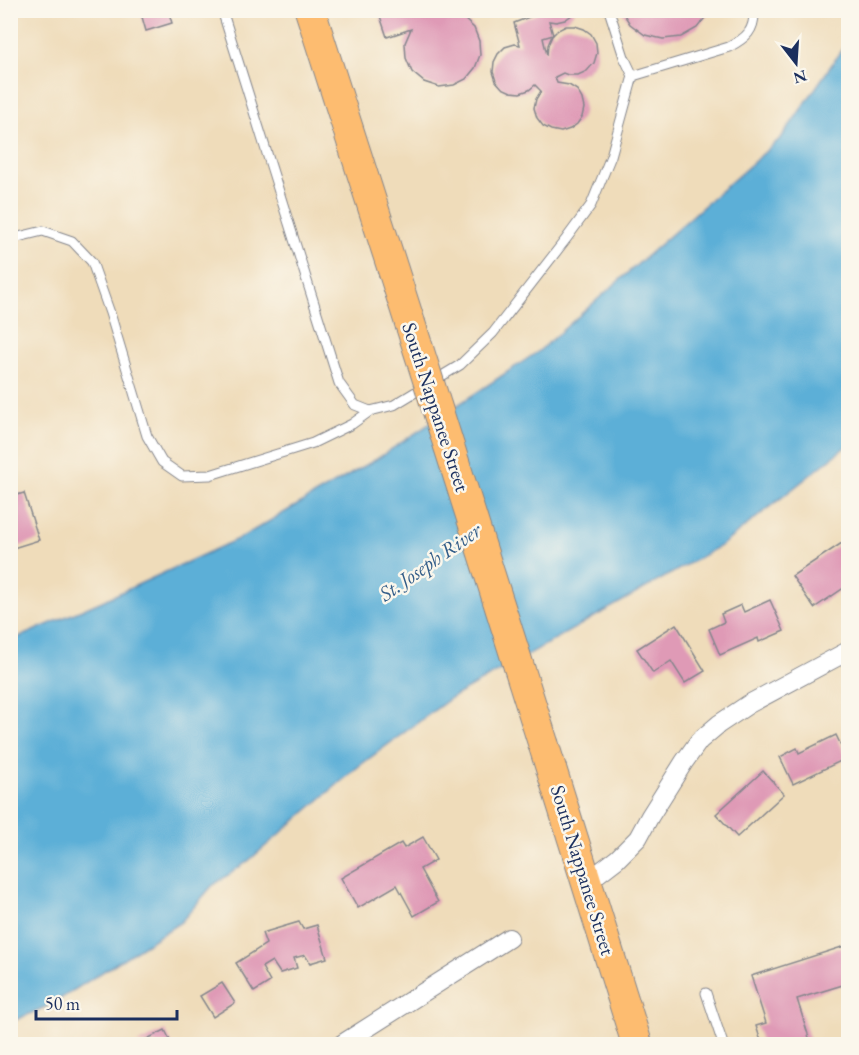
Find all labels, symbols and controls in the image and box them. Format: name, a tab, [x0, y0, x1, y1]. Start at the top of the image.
north arrow	[766, 33, 826, 93]
text: N	[791, 65, 810, 89]
street label: South Nappanee Street	[396, 319, 476, 496]
water label: St. Joseph River	[372, 516, 487, 607]
street label: South Nappanee Street	[545, 782, 621, 959]
scale bar	[36, 983, 177, 1021]
text: 50 m	[45, 992, 80, 1015]

